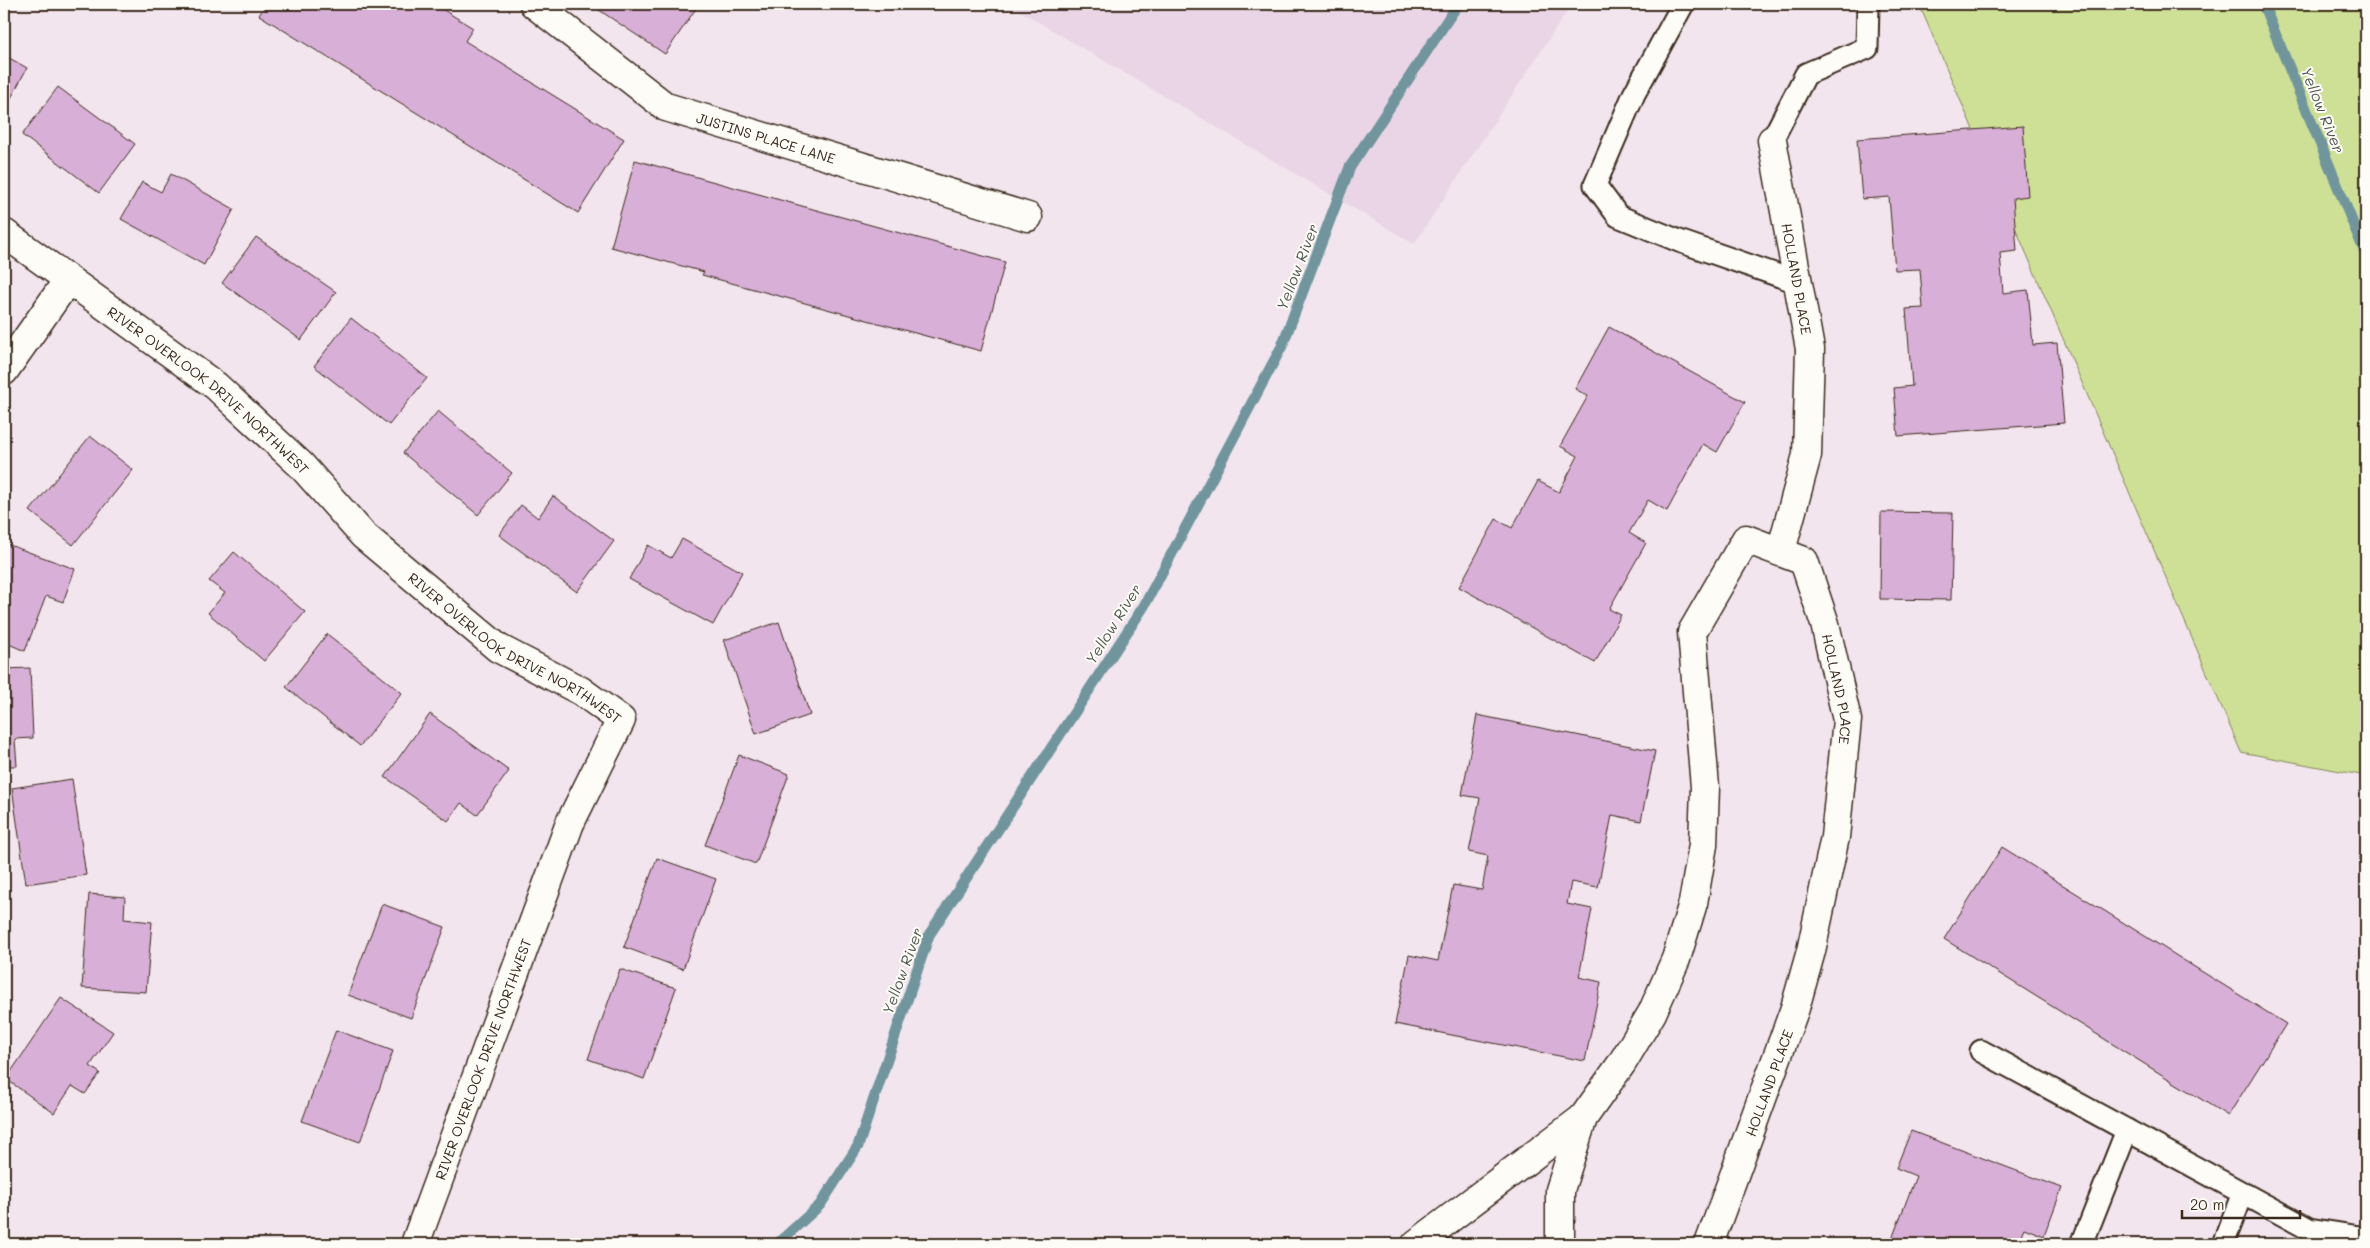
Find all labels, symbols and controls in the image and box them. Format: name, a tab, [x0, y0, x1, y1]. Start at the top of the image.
water label: Yellow River	[2297, 64, 2349, 156]
street label: JUSTINS PLACE LANE	[694, 107, 838, 167]
water label: Yellow River	[1271, 221, 1323, 313]
street label: HOLLAND PLACE	[1778, 222, 1817, 336]
street label: RIVER OVERLOOK DRIVE NORTHWEST	[104, 301, 314, 478]
street label: RIVER OVERLOOK DRIVE NORTHWEST	[405, 568, 626, 727]
water label: Yellow River	[1080, 580, 1146, 668]
street label: HOLLAND PLACE	[1818, 632, 1857, 745]
water label: Yellow River	[877, 924, 927, 1017]
street label: RIVER OVERLOOK DRIVE NORTHWEST	[430, 935, 536, 1182]
street label: HOLLAND PLACE	[1741, 1027, 1797, 1139]
scale bar	[2182, 1188, 2300, 1220]
text: 20 m	[2190, 1194, 2224, 1214]

